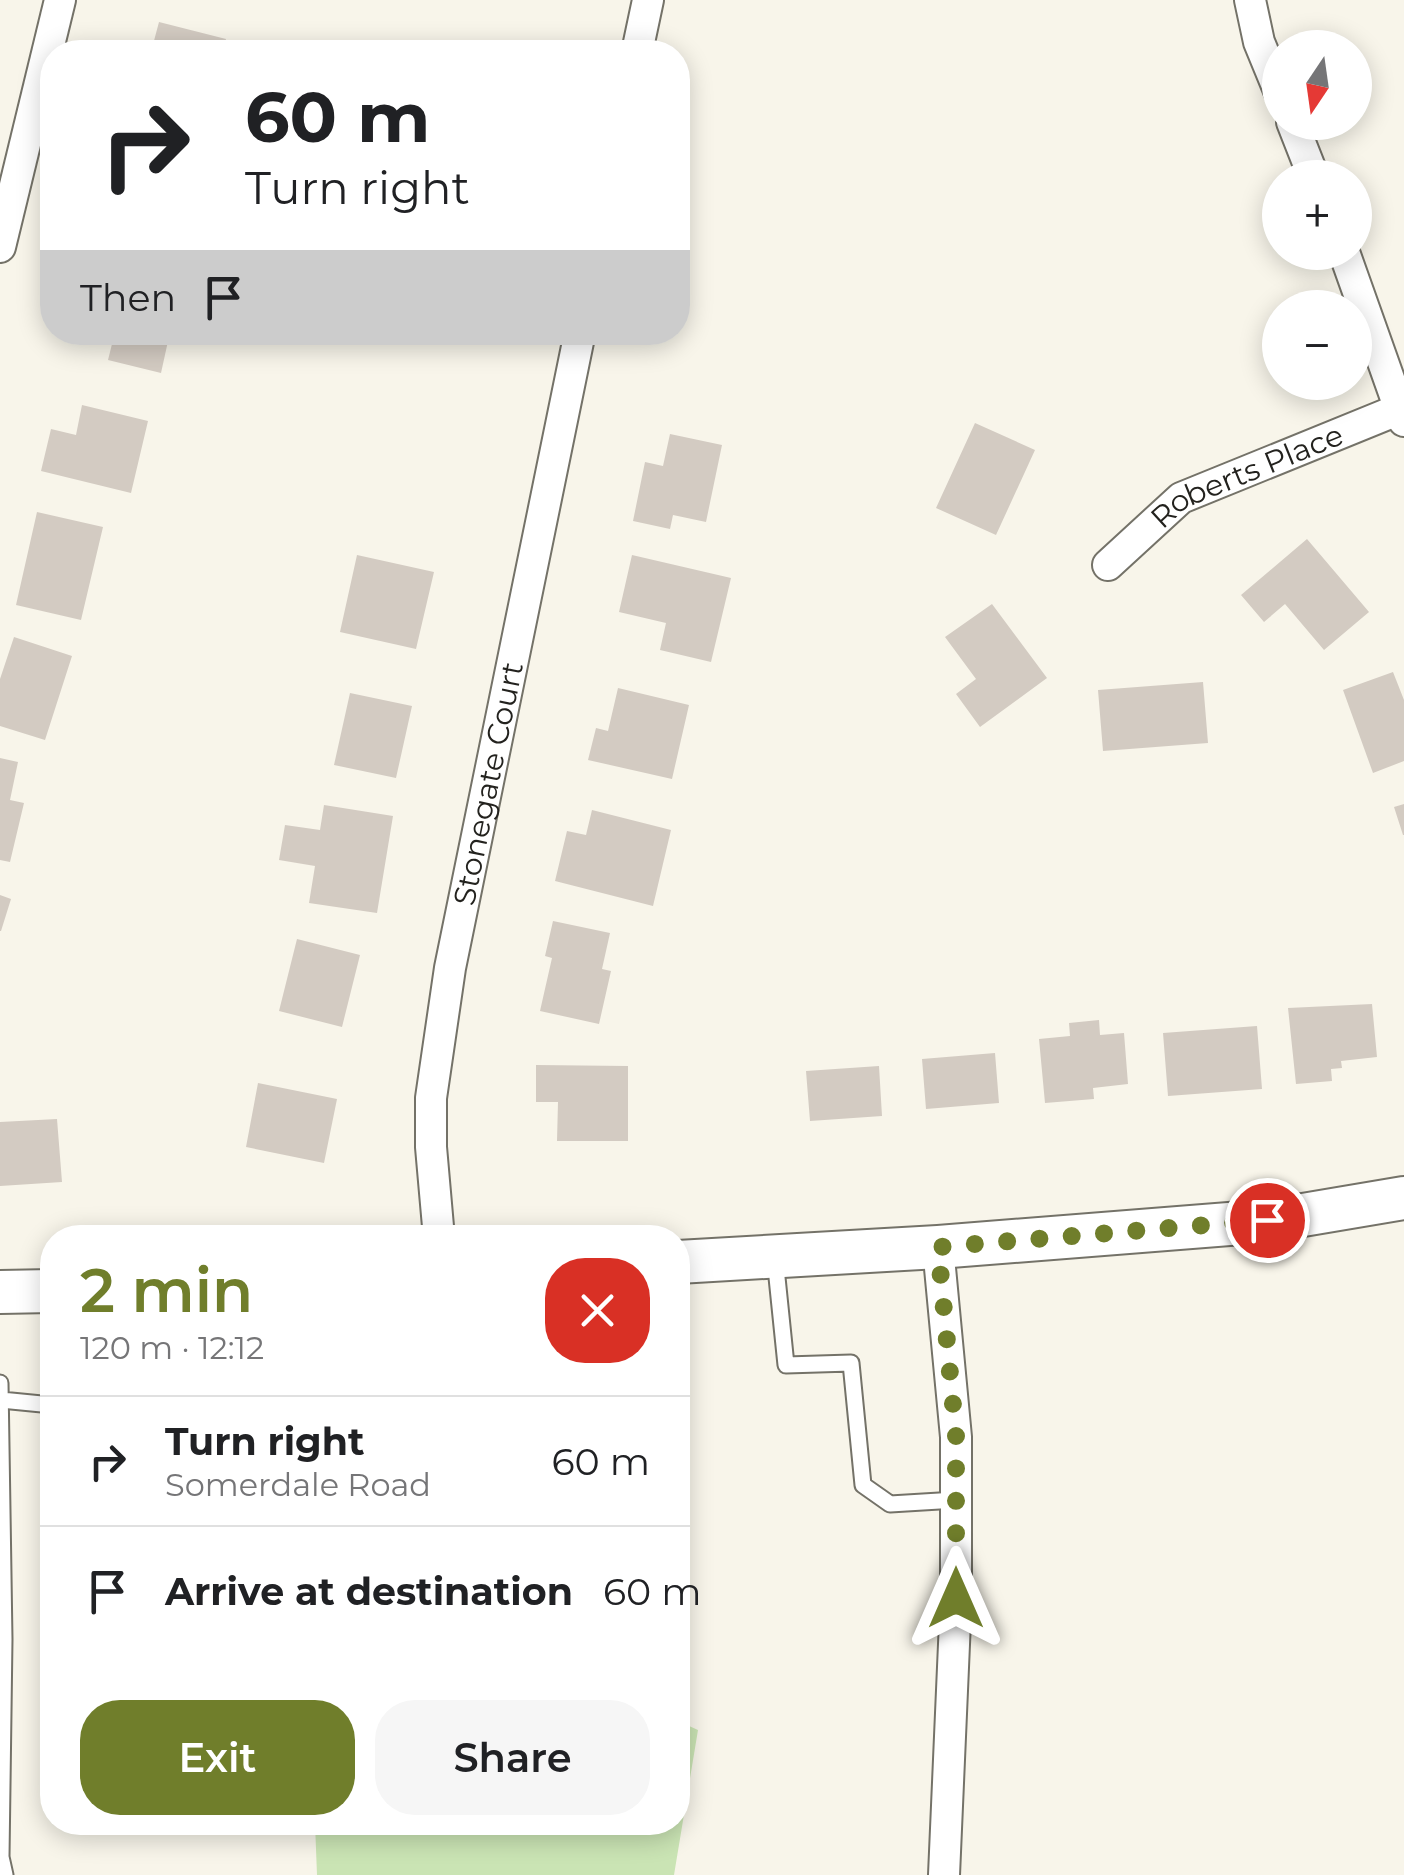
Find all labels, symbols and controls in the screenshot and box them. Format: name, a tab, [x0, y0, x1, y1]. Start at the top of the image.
north arrow	[1262, 30, 1372, 140]
map controls	[1262, 30, 1372, 400]
text: 60 m	[245, 74, 430, 160]
icon: right	[80, 80, 210, 210]
text: Turn right	[245, 160, 470, 215]
button: +	[1262, 160, 1372, 270]
icon: arrive	[196, 270, 251, 325]
text: Then	[80, 274, 176, 321]
button: −	[1262, 290, 1372, 400]
street label: Roberts Place	[1143, 416, 1348, 535]
street label: Stonegate Court	[445, 659, 531, 908]
pin	[1225, 1178, 1310, 1263]
icon: arrive	[1240, 1193, 1295, 1248]
text: 2 min	[80, 1254, 253, 1327]
button: close	[545, 1258, 650, 1363]
text: 120 m · 12:12	[80, 1328, 264, 1367]
text: Turn right	[165, 1418, 364, 1465]
icon: right	[80, 1434, 135, 1489]
text: 60 m	[551, 1438, 650, 1485]
text: Somerdale Road	[165, 1465, 431, 1504]
position arrow	[904, 1546, 1008, 1650]
icon: arrive	[80, 1564, 135, 1619]
text: Arrive at destination	[165, 1568, 573, 1615]
text: 60 m	[603, 1568, 701, 1615]
button: Exit	[80, 1700, 355, 1815]
button: Share	[375, 1700, 650, 1815]

